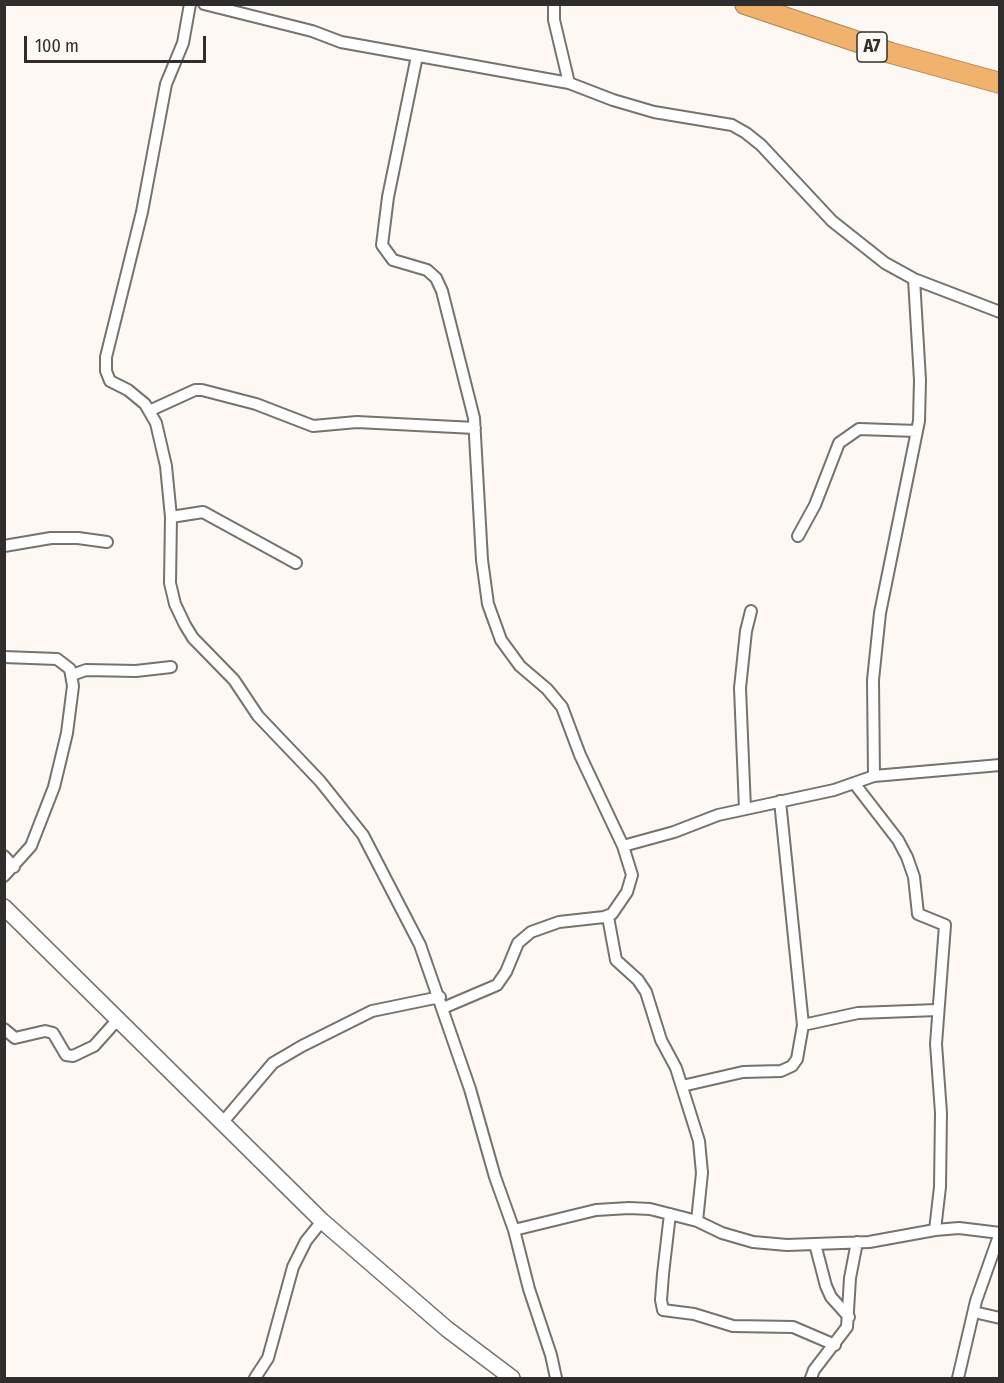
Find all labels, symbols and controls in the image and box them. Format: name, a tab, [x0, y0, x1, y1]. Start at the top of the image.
scale bar	[27, 24, 208, 62]
road number: A7	[857, 32, 887, 62]
text: 100 m	[35, 35, 79, 57]

